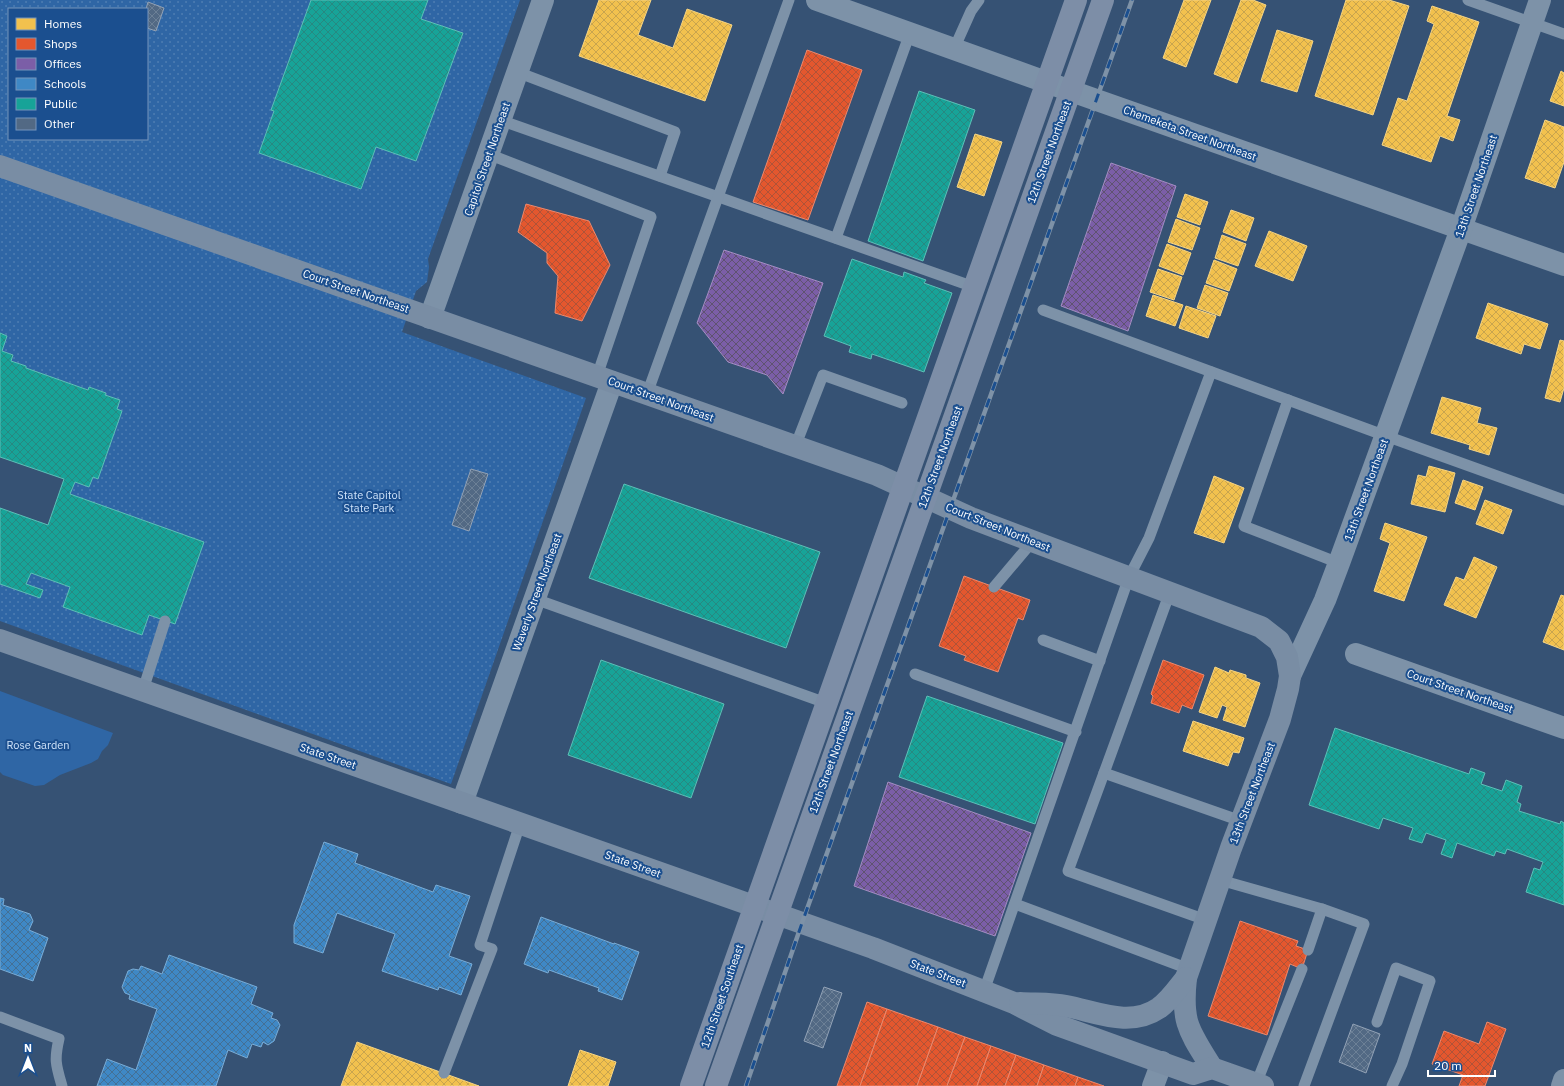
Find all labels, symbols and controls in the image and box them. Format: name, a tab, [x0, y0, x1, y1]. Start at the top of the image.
legend	[8, 8, 148, 140]
text: Homes	[44, 16, 82, 31]
text: Shops	[44, 36, 77, 51]
text: Offices	[44, 56, 82, 71]
text: Schools	[44, 76, 87, 91]
text: Public	[44, 96, 77, 111]
street label: 12th Street Northeast	[1024, 99, 1074, 205]
street label: Capitol Street Northeast	[461, 100, 513, 218]
street label: Chemeketa Street Northeast	[1121, 102, 1259, 164]
text: Other	[44, 116, 75, 131]
street label: 13th Street Northeast	[1452, 133, 1500, 239]
street label: Court Street Northeast	[301, 266, 411, 316]
street label: Court Street Northeast	[606, 373, 716, 425]
street label: 12th Street Northeast	[915, 404, 965, 510]
street label: 13th Street Northeast	[1341, 437, 1391, 543]
park label: State Capitol State Park	[337, 488, 401, 515]
street label: Court Street Northeast	[944, 500, 1053, 554]
street label: Waverly Street Northeast	[509, 531, 565, 653]
street label: Court Street Northeast	[1405, 666, 1515, 716]
street label: 12th Street Northeast	[806, 709, 856, 815]
park label: Rose Garden	[6, 738, 70, 752]
street label: State Street	[298, 740, 358, 772]
street label: 13th Street Northeast	[1226, 740, 1278, 846]
street label: State Street	[603, 847, 663, 881]
street label: 12th Street Southeast	[698, 942, 746, 1050]
street label: State Street	[908, 956, 968, 990]
north arrow	[8, 1038, 48, 1078]
text: N	[24, 1041, 32, 1055]
scale bar	[1428, 1052, 1495, 1078]
text: 20 m	[1434, 1058, 1462, 1073]

